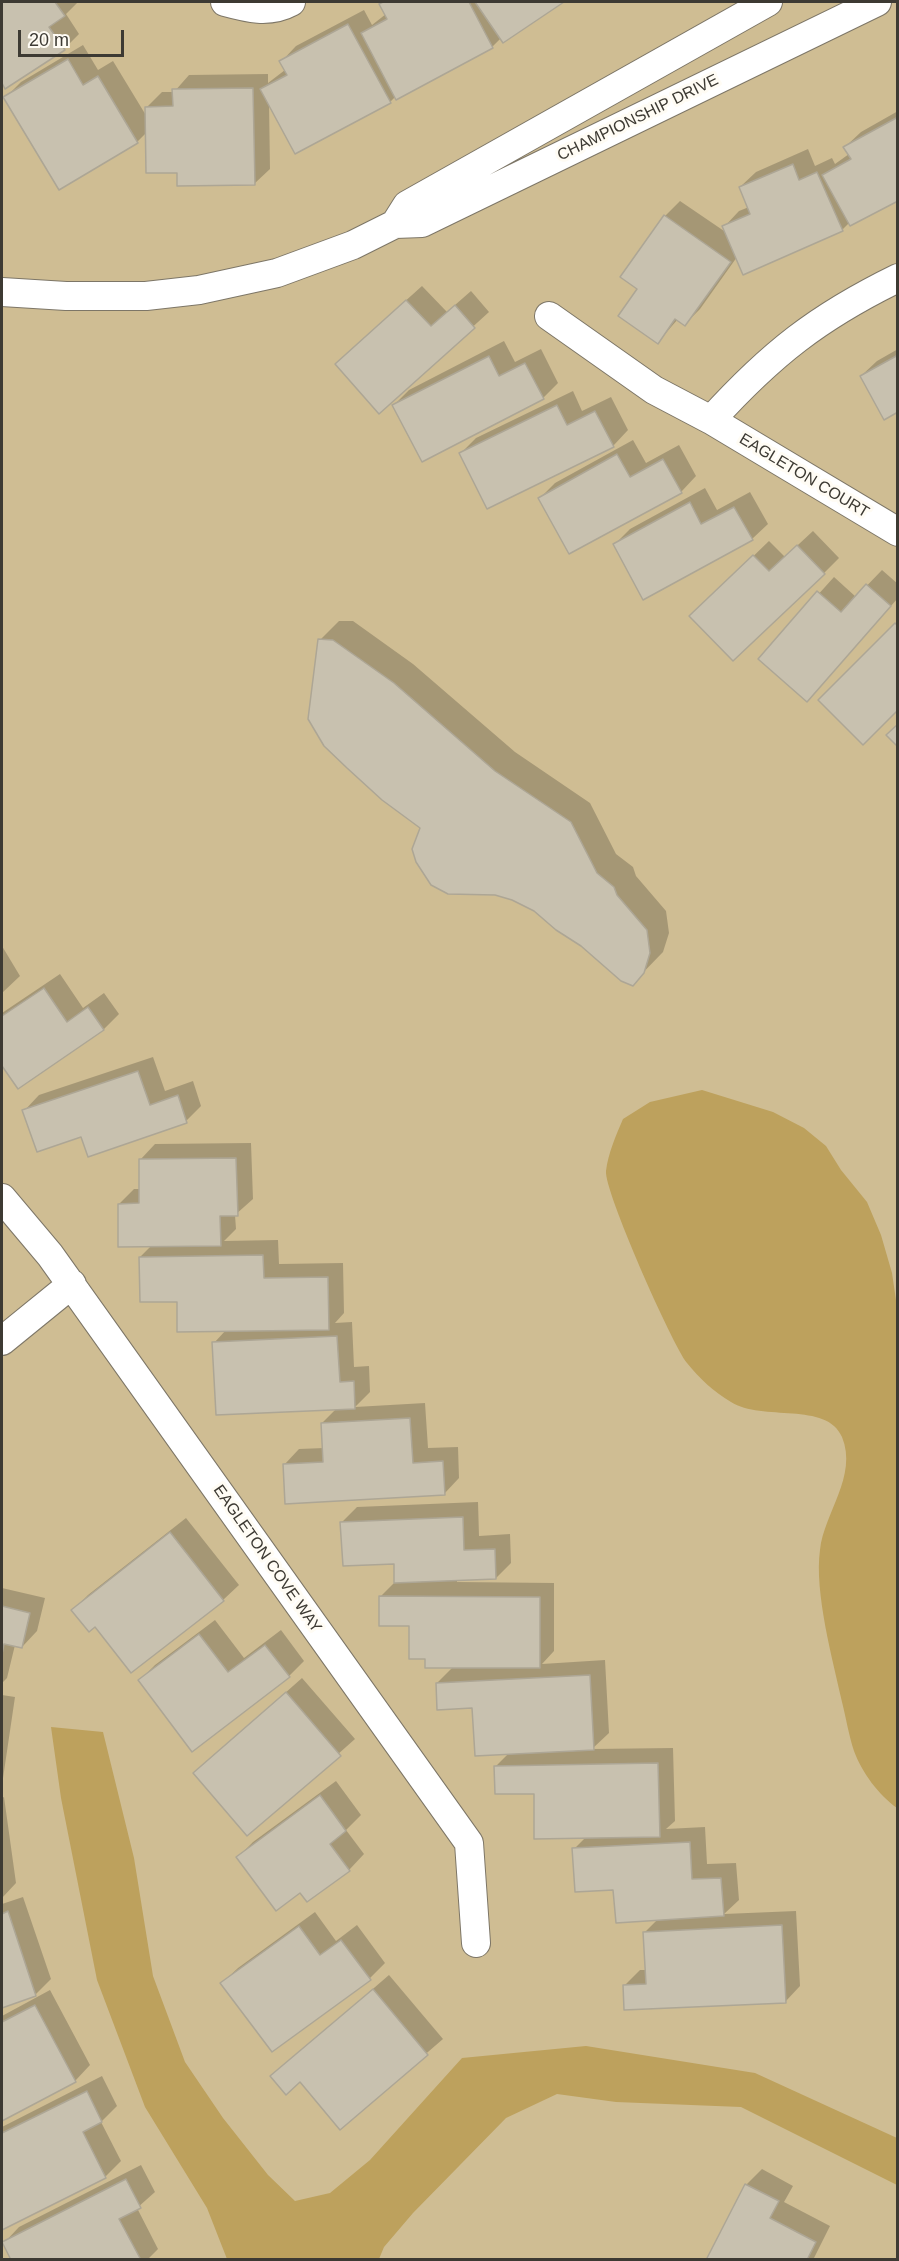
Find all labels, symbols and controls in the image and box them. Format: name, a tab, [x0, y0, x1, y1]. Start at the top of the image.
scale bar	[21, 18, 128, 56]
text: 20 m	[29, 30, 69, 50]
street label: CHAMPIONSHIP DRIVE	[554, 71, 722, 165]
street label: EAGLETON COURT	[736, 430, 872, 522]
street label: EAGLETON COVE WAY	[209, 1482, 325, 1636]

